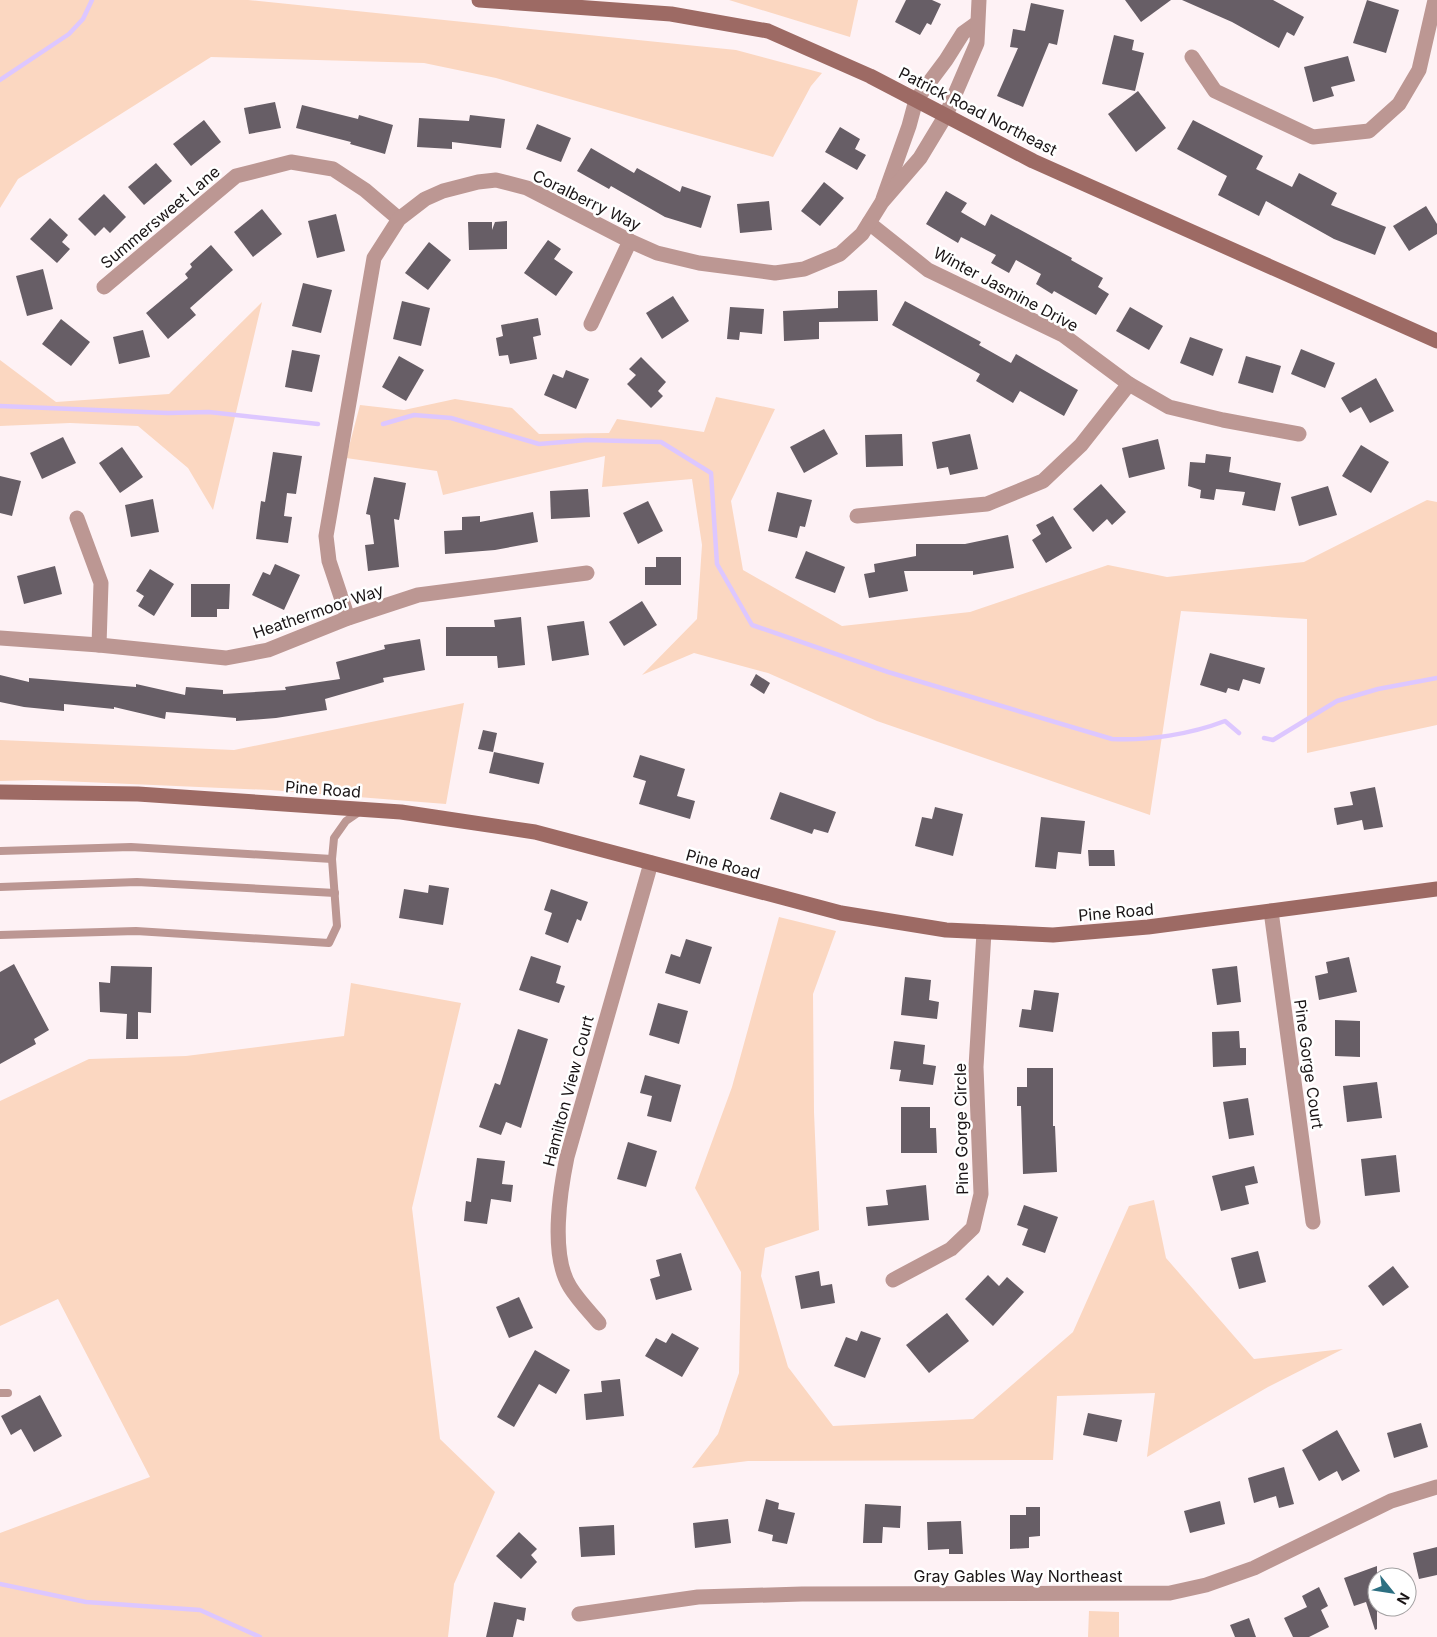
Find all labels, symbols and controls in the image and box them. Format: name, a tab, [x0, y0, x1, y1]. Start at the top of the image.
street label: Patrick Road Northeast	[896, 62, 1060, 160]
street label: Summersweet Lane	[96, 161, 224, 273]
street label: Coralberry Way	[530, 165, 644, 235]
street label: Winter Jasmine Drive	[930, 242, 1082, 336]
street label: Heathermoor Way	[250, 579, 386, 643]
street label: Pine Road	[284, 776, 362, 802]
street label: Pine Road	[684, 845, 762, 883]
street label: Pine Road	[1077, 899, 1155, 925]
street label: Pine Gorge Court	[1290, 998, 1328, 1130]
street label: Hamilton View Court	[538, 1013, 598, 1169]
street label: Pine Gorge Circle	[950, 1063, 972, 1195]
street label: Gray Gables Way Northeast	[913, 1566, 1123, 1586]
north arrow	[1367, 1567, 1417, 1617]
text: N	[1394, 1590, 1414, 1608]

